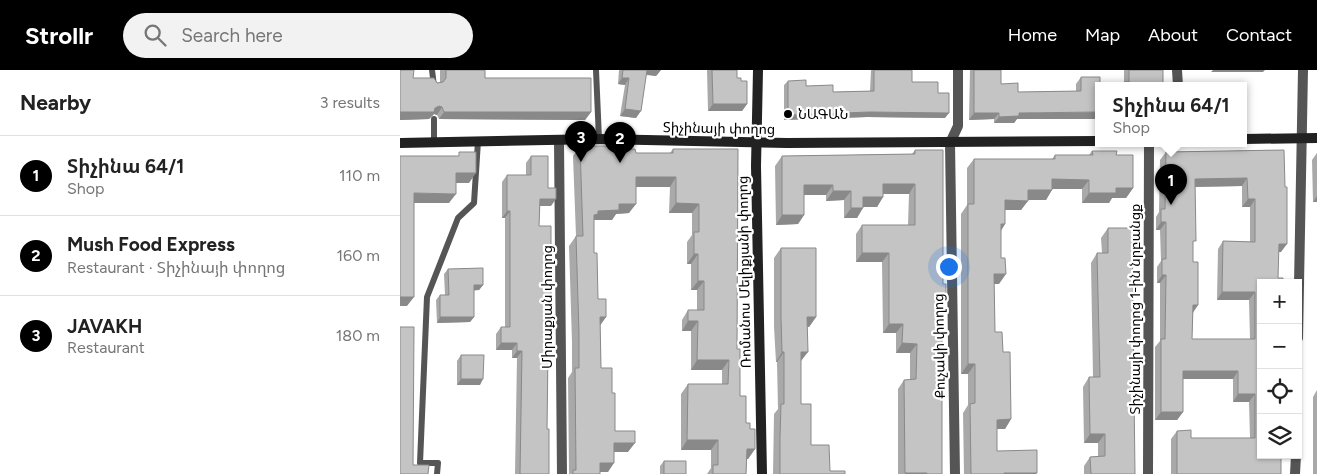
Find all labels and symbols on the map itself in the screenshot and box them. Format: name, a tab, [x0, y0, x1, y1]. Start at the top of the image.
place label: ՆԱԳԱՆ	[798, 106, 848, 123]
marker: ՆԱԳԱՆ	[782, 108, 794, 120]
street label: Տիչինայի փողոց	[663, 119, 775, 138]
pin: 3	[565, 121, 597, 162]
pin: 2	[604, 122, 636, 163]
pin: 1	[1155, 164, 1187, 205]
street label: Ռոմանոս Մելիքյանի փողոց	[734, 175, 755, 369]
street label: Տիչինայի փողոց 1-ին նրբանցք	[1127, 204, 1144, 414]
street label: Միրաքյան փողոց	[539, 245, 556, 369]
your location	[936, 254, 962, 280]
street label: Քուչակի փողոց	[930, 293, 949, 399]

